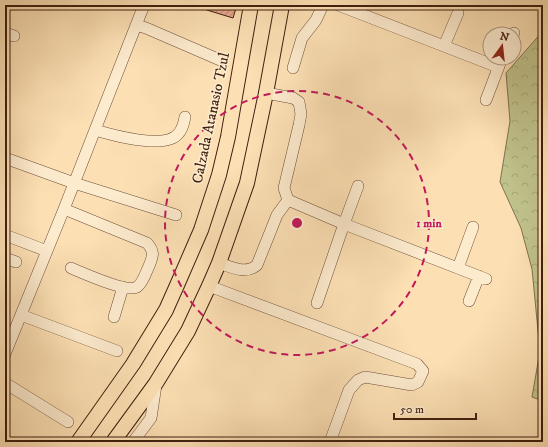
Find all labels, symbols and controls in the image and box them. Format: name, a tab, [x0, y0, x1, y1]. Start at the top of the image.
north arrow	[482, 26, 522, 66]
text: N	[498, 29, 511, 45]
street label: Calzada Atanasio Tzul	[188, 50, 234, 185]
centre of rings	[290, 216, 304, 230]
text: 1 min	[416, 216, 442, 231]
scale bar	[394, 395, 476, 421]
text: 50 m	[400, 402, 424, 417]

